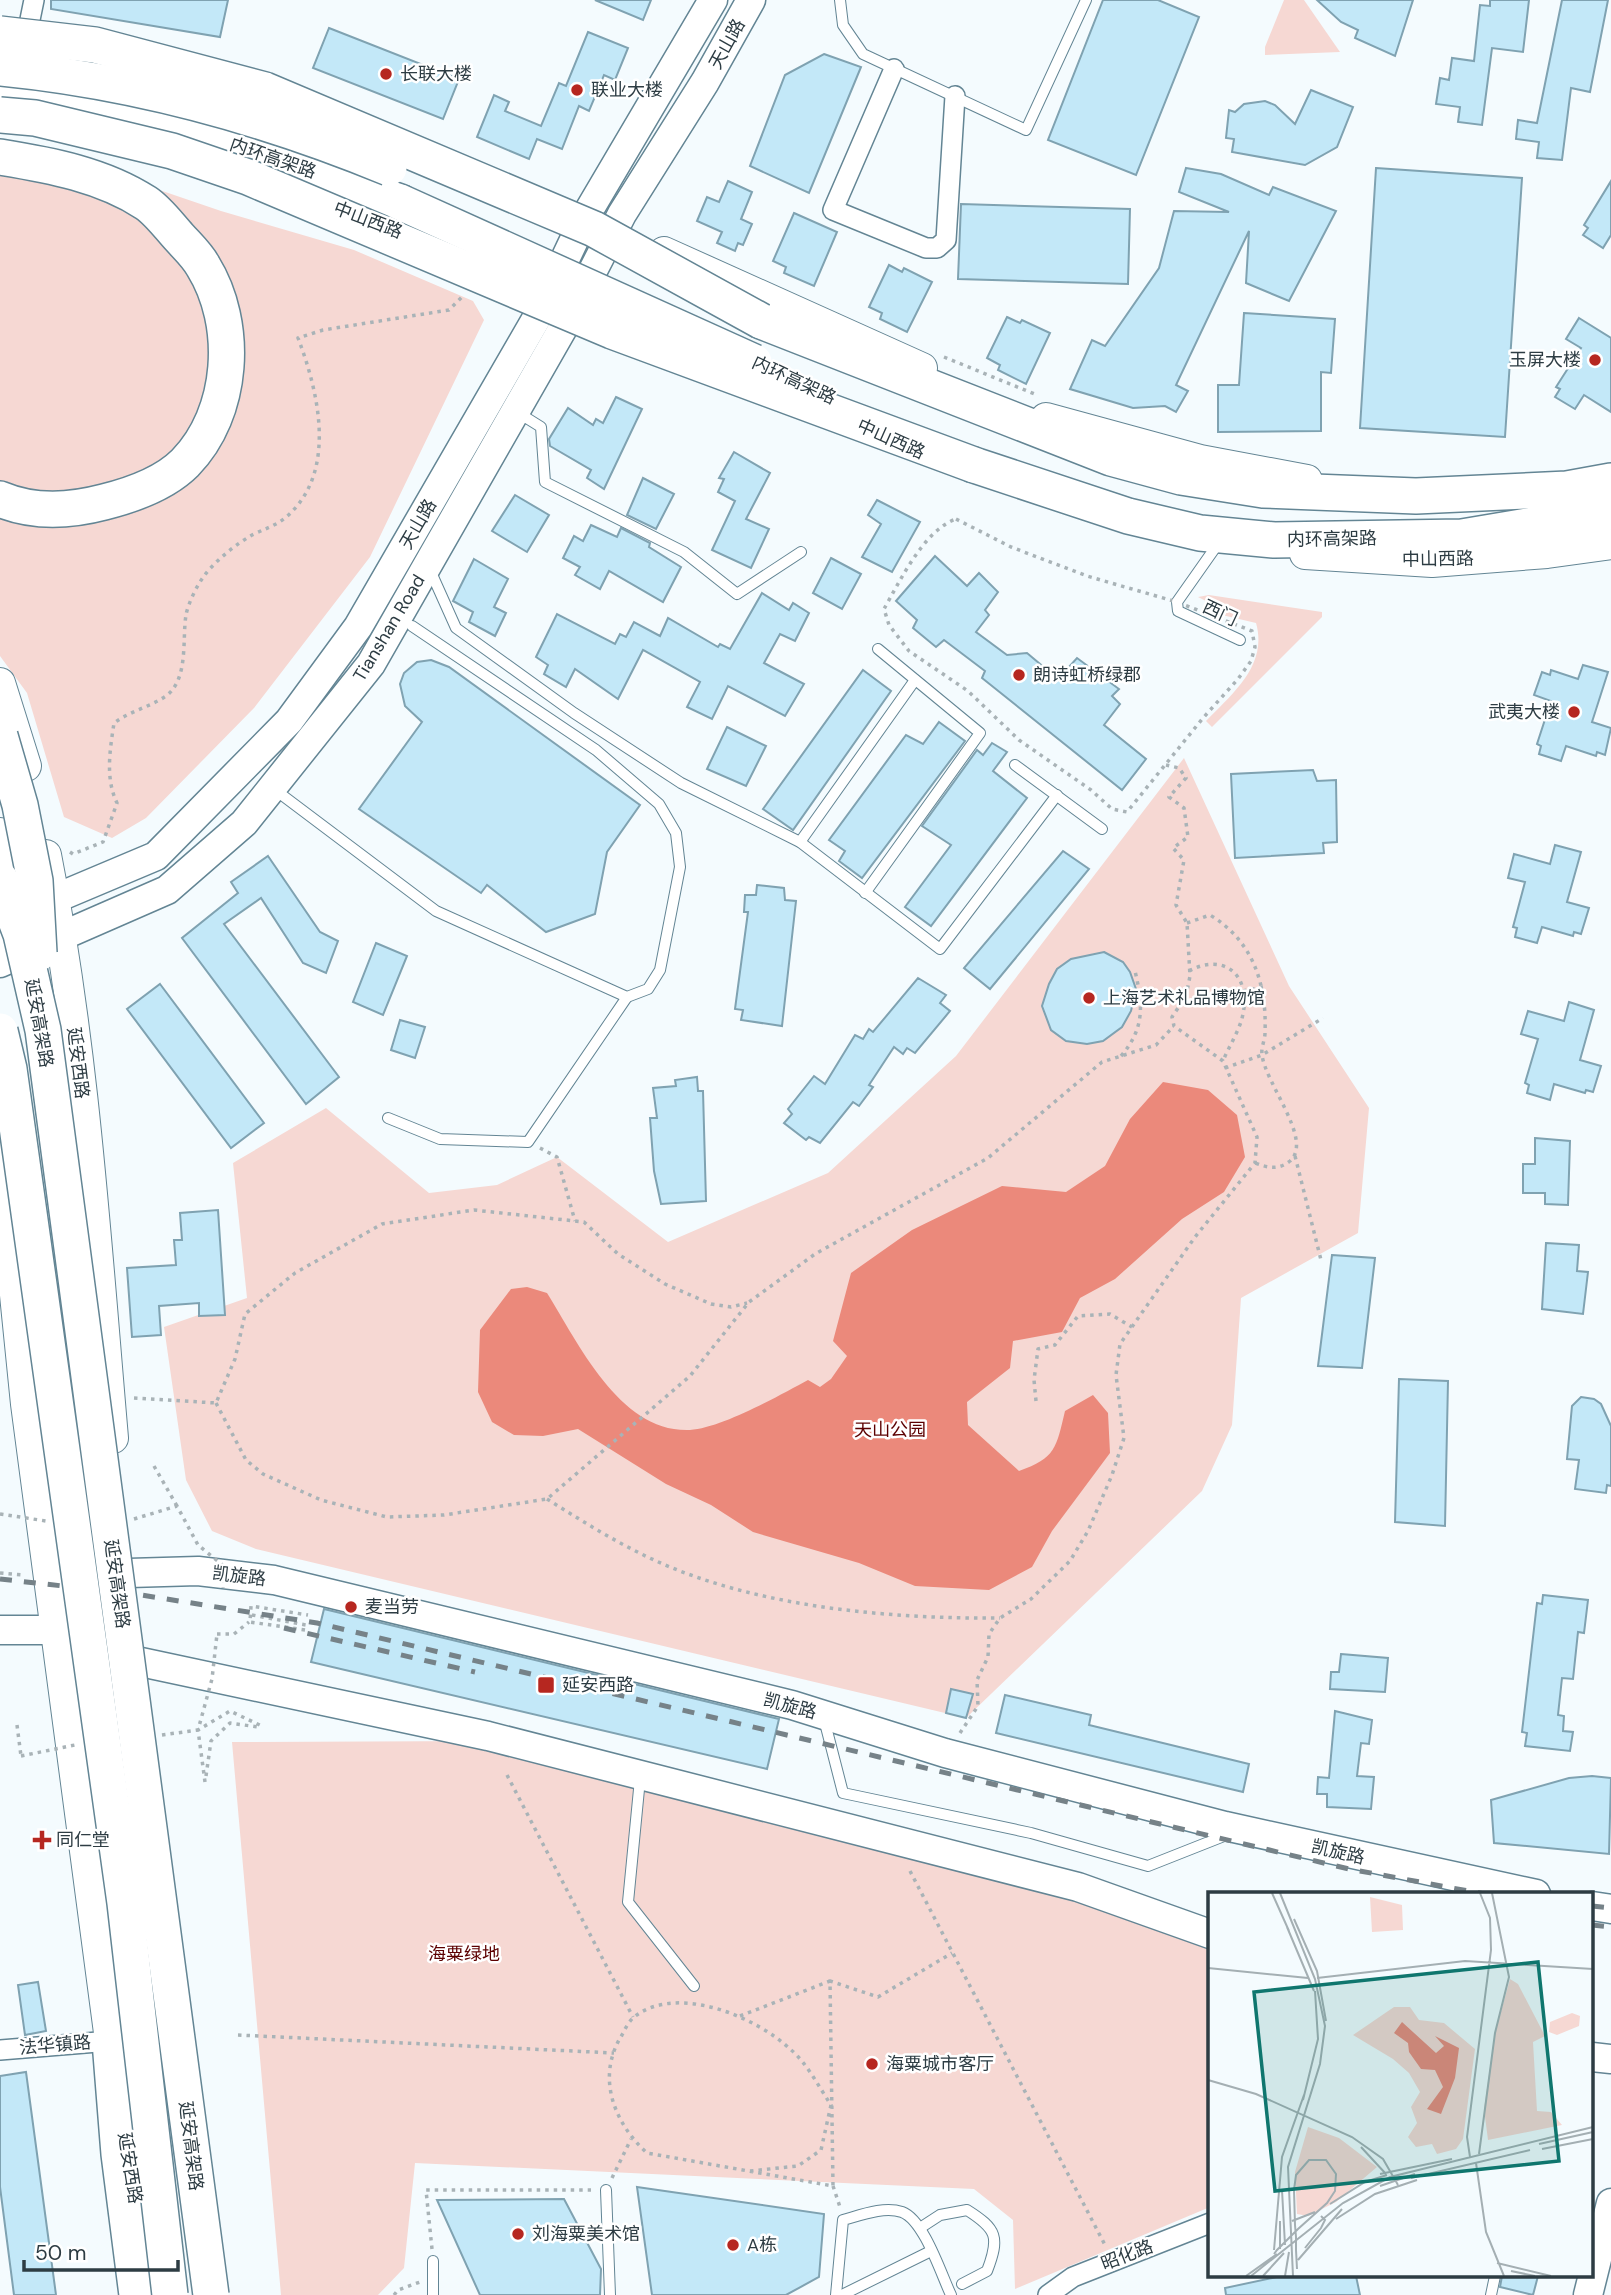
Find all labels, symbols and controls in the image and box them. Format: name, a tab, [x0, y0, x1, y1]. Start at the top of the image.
street label: 天山路	[703, 15, 751, 73]
place label: 长联大楼	[400, 62, 472, 86]
marker: 长联大楼	[378, 66, 394, 82]
place label: 联业大楼	[591, 78, 663, 102]
marker: 联业大楼	[569, 82, 585, 98]
street label: 内环高架路	[227, 132, 319, 184]
street label: 中山西路	[330, 196, 406, 244]
place label: 玉屏大楼	[1509, 348, 1581, 372]
street label: 内环高架路	[748, 350, 840, 410]
marker: 玉屏大楼	[1587, 352, 1603, 368]
street label: 中山西路	[853, 413, 929, 465]
street label: 天山路	[394, 495, 442, 553]
street label: 内环高架路	[1287, 526, 1377, 552]
street label: 中山西路	[1402, 546, 1474, 572]
street label: Tianshan Road	[348, 570, 430, 686]
street label: 西门	[1199, 595, 1241, 631]
place label: 朗诗虹桥绿郡	[1033, 663, 1141, 687]
marker: 朗诗虹桥绿郡	[1011, 667, 1027, 683]
place label: 武夷大楼	[1488, 700, 1560, 724]
marker: 武夷大楼	[1566, 704, 1582, 720]
street label: 延安高架路	[19, 977, 59, 1069]
place label: 上海艺术礼品博物馆	[1103, 986, 1265, 1010]
marker: 上海艺术礼品博物馆	[1081, 990, 1097, 1006]
street label: 延安西路	[62, 1026, 94, 1100]
park label: 天山公园	[854, 1418, 926, 1442]
street label: 延安高架路	[99, 1538, 135, 1630]
street label: 凯旋路	[211, 1561, 267, 1591]
place label: 麦当劳	[365, 1595, 419, 1619]
marker: 麦当劳	[343, 1599, 359, 1615]
place label: 延安西路	[562, 1673, 634, 1697]
marker: 延安西路	[536, 1675, 556, 1695]
street label: 凯旋路	[761, 1687, 819, 1725]
place label: 同仁堂	[56, 1828, 110, 1852]
marker: 同仁堂	[34, 1832, 50, 1848]
street label: 凯旋路	[1309, 1834, 1367, 1870]
inset map	[1208, 1892, 1594, 2278]
park label: 海粟绿地	[428, 1942, 500, 1966]
street label: 法华镇路	[18, 2030, 92, 2060]
place label: 海粟城市客厅	[886, 2052, 994, 2076]
marker: 海粟城市客厅	[864, 2056, 880, 2072]
street label: 延安高架路	[174, 2100, 208, 2192]
street label: 延安西路	[113, 2131, 147, 2205]
place label: 刘海粟美术馆	[532, 2222, 640, 2246]
marker: 刘海粟美术馆	[510, 2226, 526, 2242]
scale bar	[24, 2228, 178, 2272]
place label: A栋	[747, 2233, 777, 2257]
street label: 昭化路	[1097, 2234, 1157, 2276]
marker: A栋	[725, 2237, 741, 2253]
text: 50 m	[35, 2239, 86, 2267]

